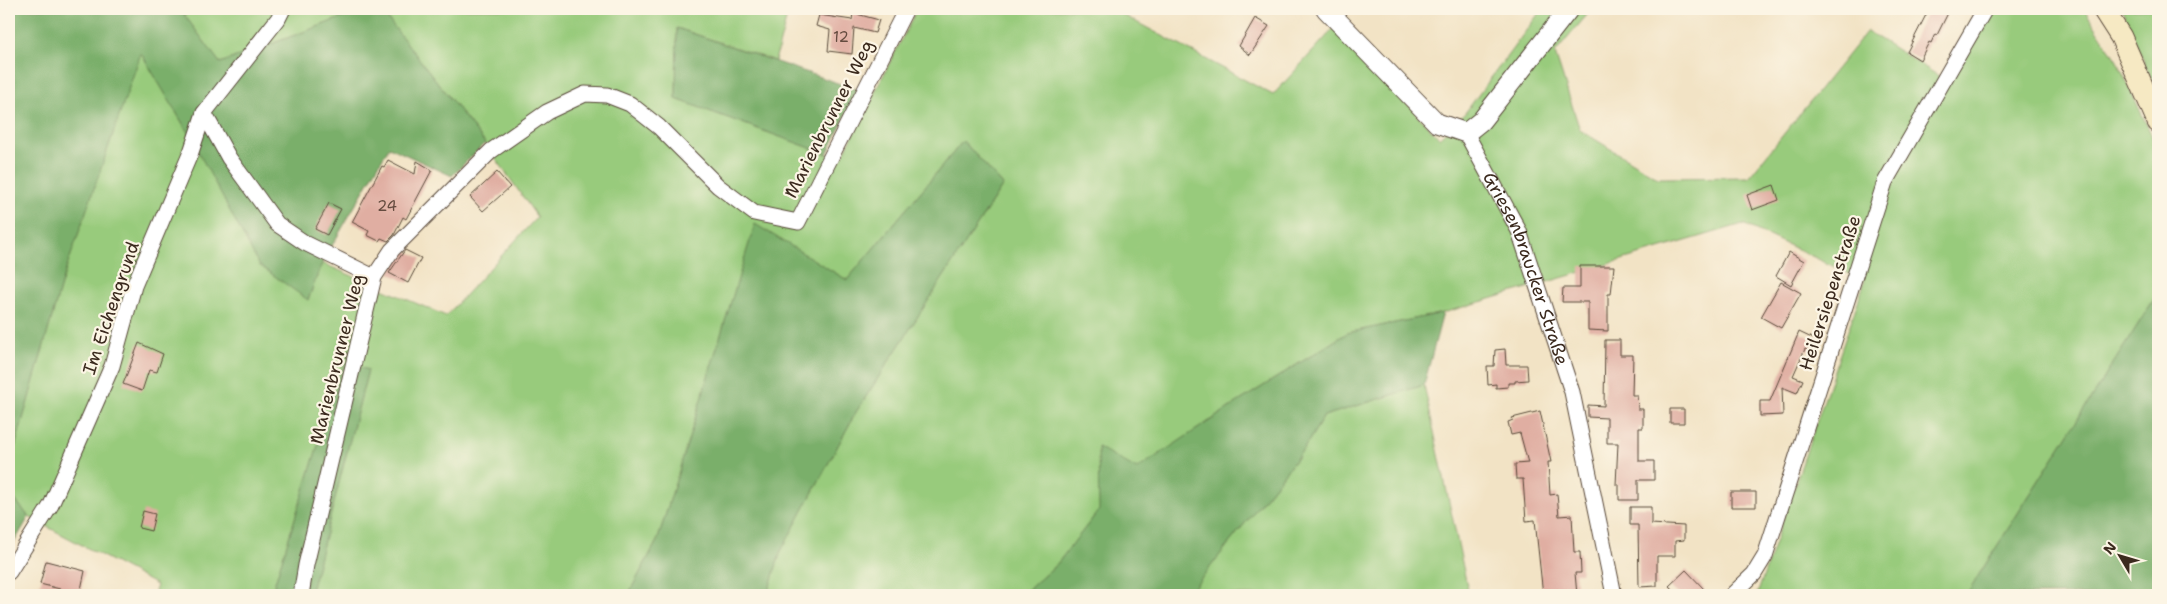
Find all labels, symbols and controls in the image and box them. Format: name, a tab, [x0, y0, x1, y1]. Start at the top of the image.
house number: 12	[833, 27, 849, 47]
street label: Marienbrunner Weg	[779, 36, 879, 202]
street label: Griesenbraucker Straße	[1477, 168, 1574, 368]
house number: 24	[377, 196, 397, 216]
street label: Heilersiepenstraße	[1794, 212, 1866, 374]
street label: Im Eichengrund	[77, 238, 145, 378]
street label: Marienbrunner Weg	[304, 271, 370, 447]
north arrow	[2094, 532, 2144, 582]
text: N	[2099, 538, 2120, 558]

